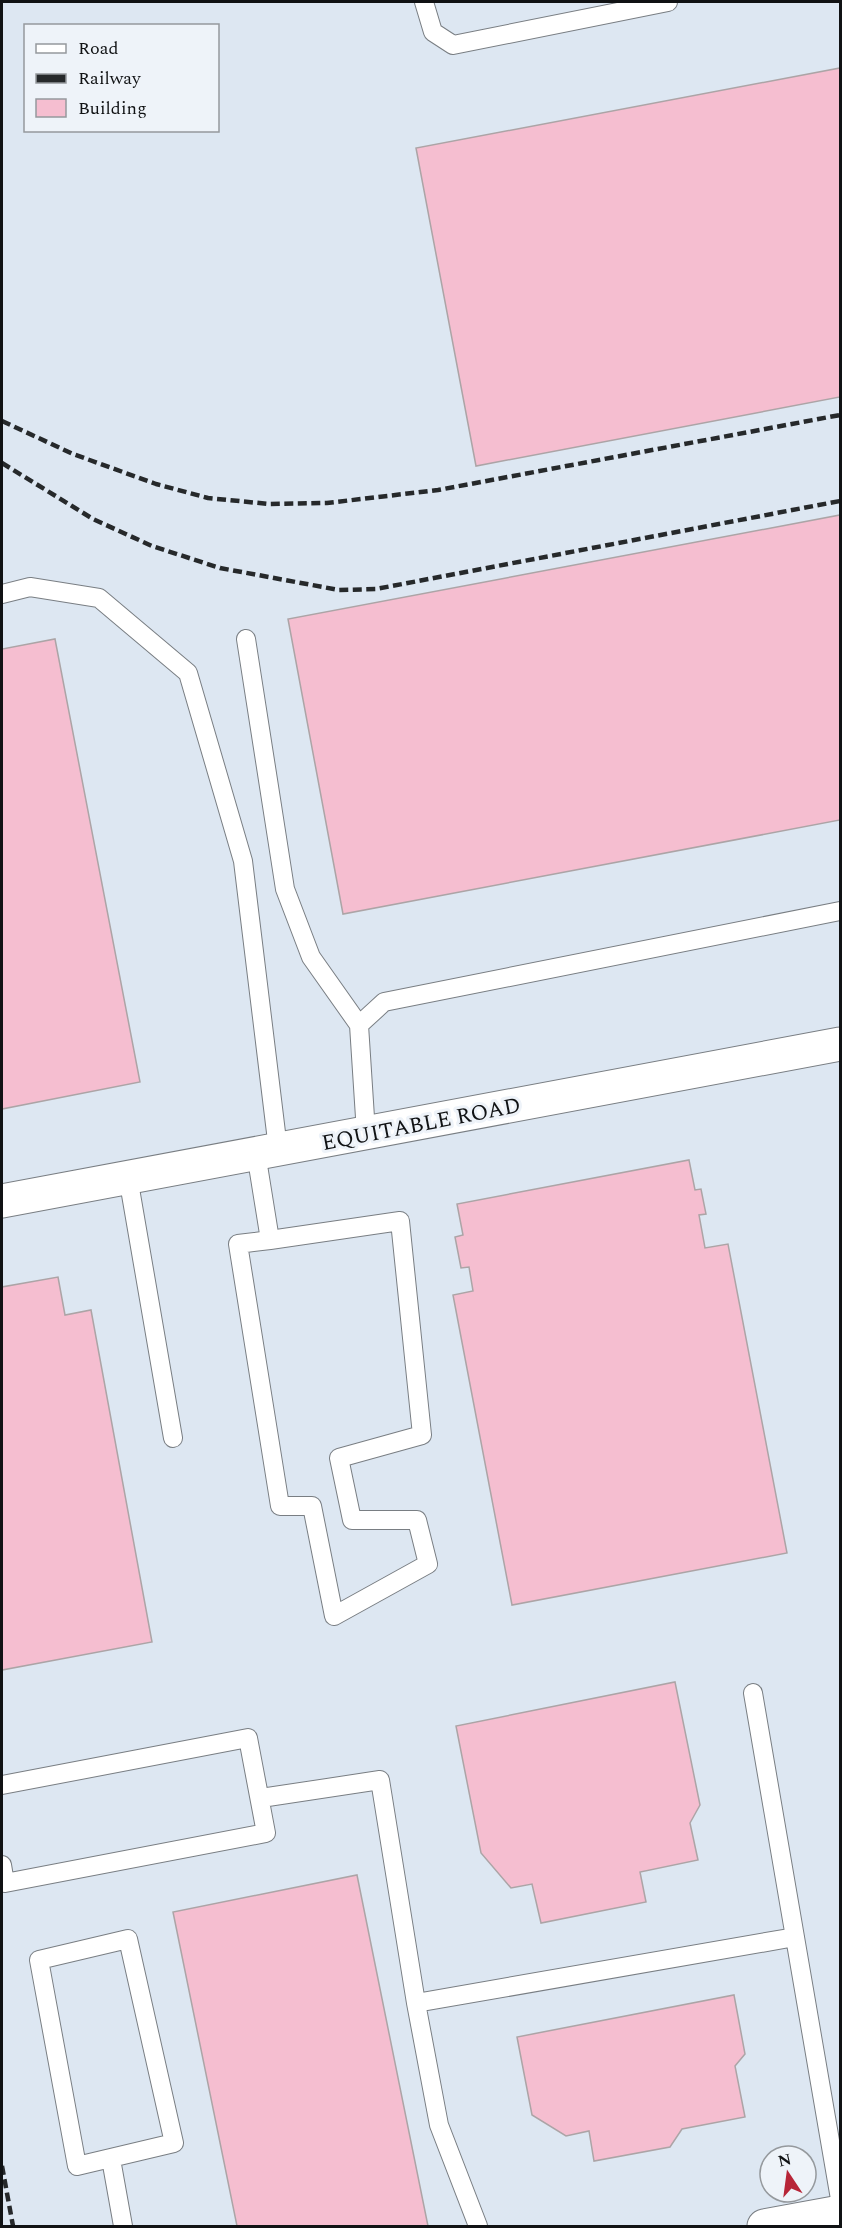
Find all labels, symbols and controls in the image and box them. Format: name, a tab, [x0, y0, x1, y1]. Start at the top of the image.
legend	[24, 24, 219, 132]
text: Road	[78, 35, 119, 62]
text: Railway	[78, 65, 142, 92]
text: Building	[78, 95, 147, 122]
street label: EQUITABLE ROAD	[319, 1089, 524, 1160]
north arrow	[758, 2144, 818, 2204]
text: N	[776, 2147, 794, 2174]

